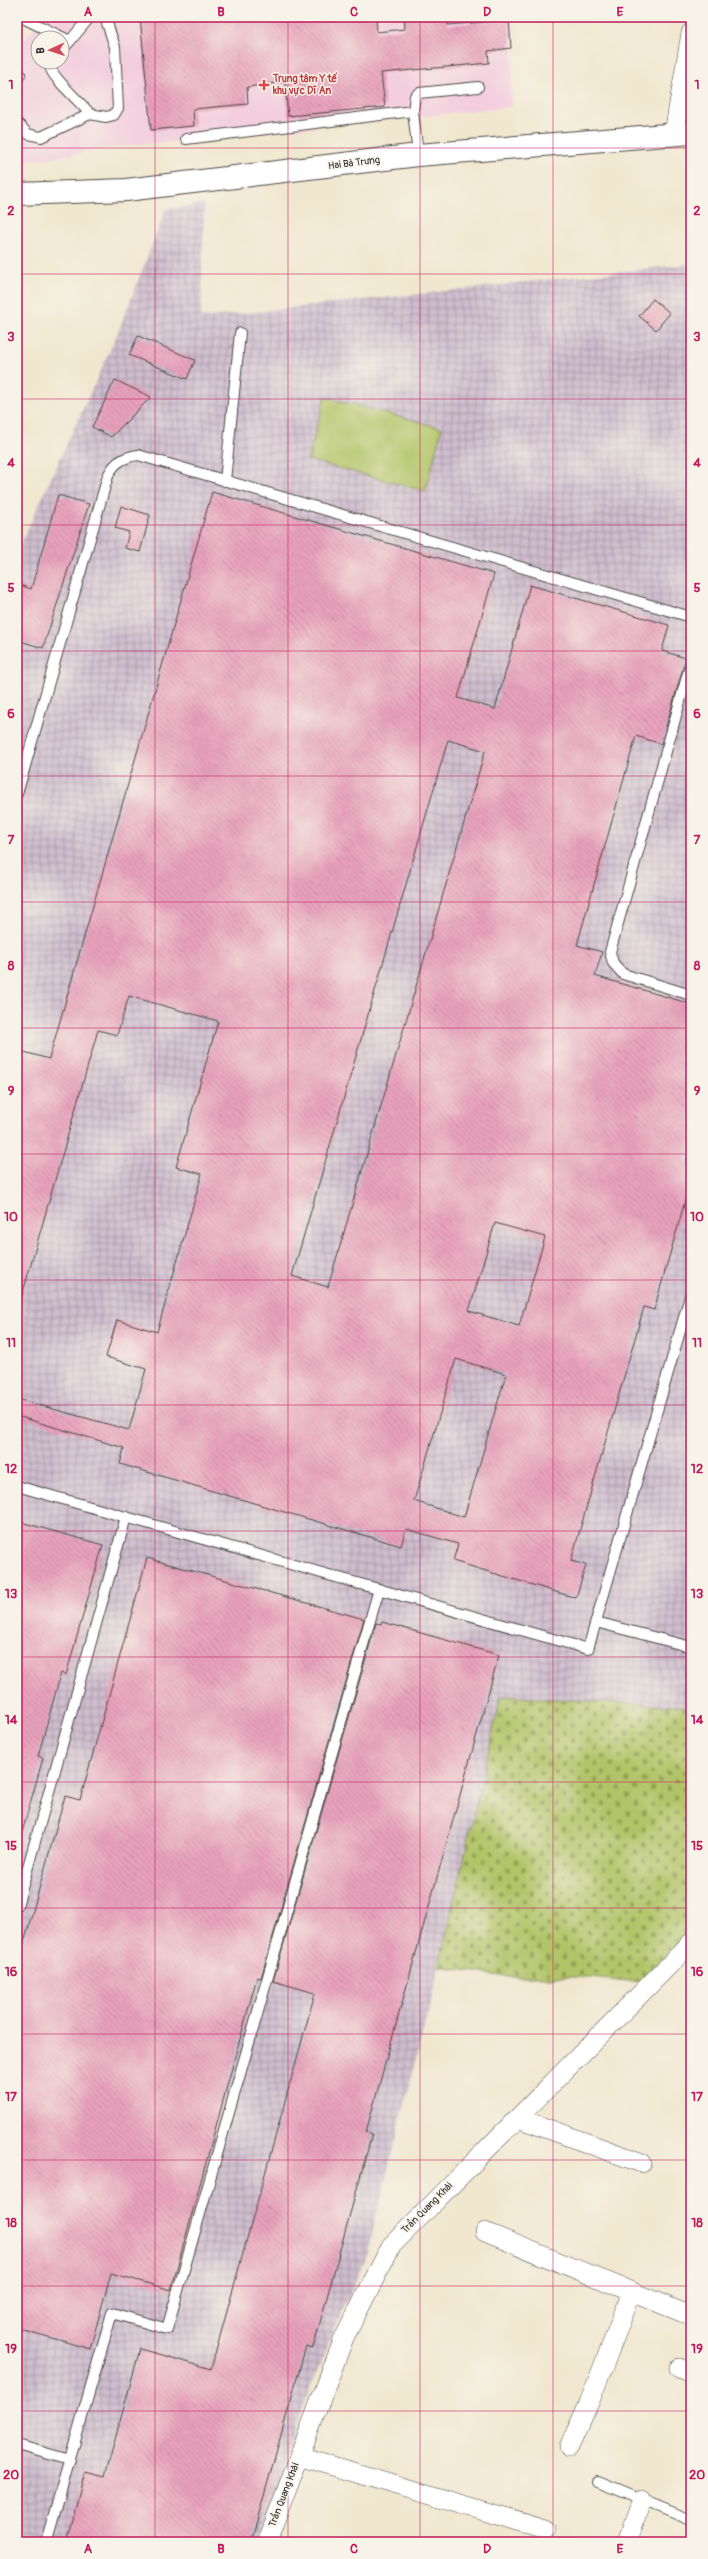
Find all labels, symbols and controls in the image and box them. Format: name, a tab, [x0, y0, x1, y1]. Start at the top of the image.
text: A	[84, 4, 93, 20]
text: B	[217, 4, 225, 20]
text: C	[350, 4, 358, 20]
text: D	[483, 4, 491, 20]
text: E	[617, 4, 624, 20]
north arrow	[30, 30, 70, 70]
text: B	[34, 47, 47, 54]
place label: Trung tâm Y tế khu vực Dĩ An	[272, 72, 337, 97]
text: 1	[8, 77, 14, 93]
text: 1	[694, 77, 700, 93]
marker: Trung tâm Y tế khu vực Dĩ An	[258, 79, 270, 91]
street label: Hai Bà Trưng	[327, 154, 381, 172]
text: 2	[7, 203, 15, 219]
text: 2	[693, 203, 701, 219]
text: 3	[7, 329, 15, 345]
text: 3	[693, 329, 701, 345]
text: 4	[7, 455, 15, 471]
text: 4	[693, 455, 701, 471]
text: 5	[7, 580, 15, 596]
text: 5	[693, 580, 701, 596]
text: 6	[7, 706, 15, 722]
text: 6	[693, 706, 701, 722]
text: 7	[8, 832, 15, 848]
text: 7	[694, 832, 701, 848]
text: 8	[8, 958, 15, 974]
text: 8	[694, 958, 701, 974]
text: 9	[8, 1083, 15, 1099]
text: 9	[694, 1083, 701, 1099]
text: 10	[4, 1209, 18, 1225]
text: 10	[690, 1209, 704, 1225]
text: 11	[6, 1335, 16, 1351]
text: 11	[692, 1335, 702, 1351]
text: 12	[5, 1461, 17, 1477]
text: 12	[691, 1461, 703, 1477]
text: 13	[5, 1586, 17, 1602]
text: 13	[691, 1586, 703, 1602]
text: 14	[5, 1712, 18, 1728]
text: 14	[691, 1712, 704, 1728]
text: 15	[5, 1838, 17, 1854]
text: 15	[691, 1838, 703, 1854]
text: 16	[5, 1964, 18, 1980]
text: 16	[691, 1964, 704, 1980]
text: 17	[5, 2089, 17, 2105]
text: 17	[691, 2089, 703, 2105]
street label: Trần Quang Khải	[397, 2178, 455, 2236]
text: 18	[5, 2215, 17, 2231]
text: 18	[691, 2215, 703, 2231]
text: 19	[5, 2341, 17, 2357]
text: 19	[691, 2341, 703, 2357]
street label: Trần Quang Khải	[264, 2460, 302, 2529]
text: 20	[3, 2467, 19, 2483]
text: 20	[689, 2467, 705, 2483]
text: A	[84, 2541, 93, 2557]
text: B	[217, 2541, 225, 2557]
text: C	[350, 2541, 358, 2557]
text: D	[483, 2541, 491, 2557]
text: E	[617, 2541, 624, 2557]

